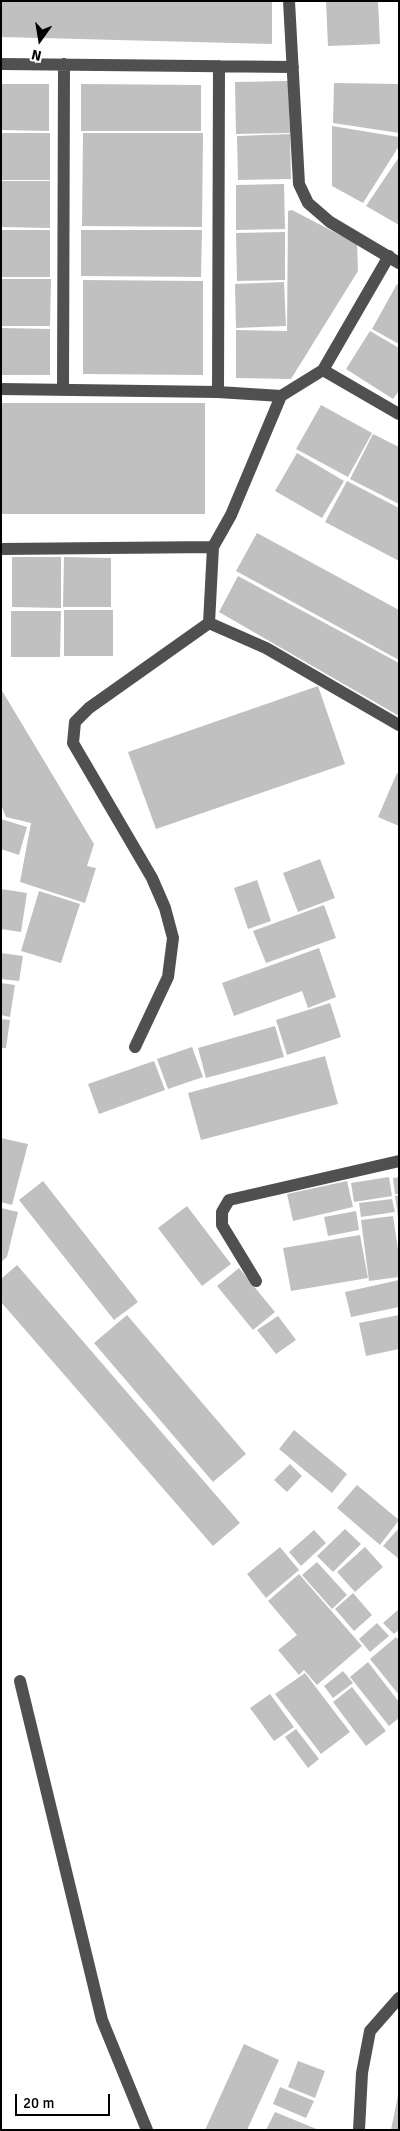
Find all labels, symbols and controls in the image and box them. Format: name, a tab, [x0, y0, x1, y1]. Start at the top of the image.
north arrow	[15, 15, 65, 65]
text: N	[30, 46, 43, 64]
scale bar	[18, 2084, 112, 2116]
text: 20 m	[23, 2094, 54, 2112]

